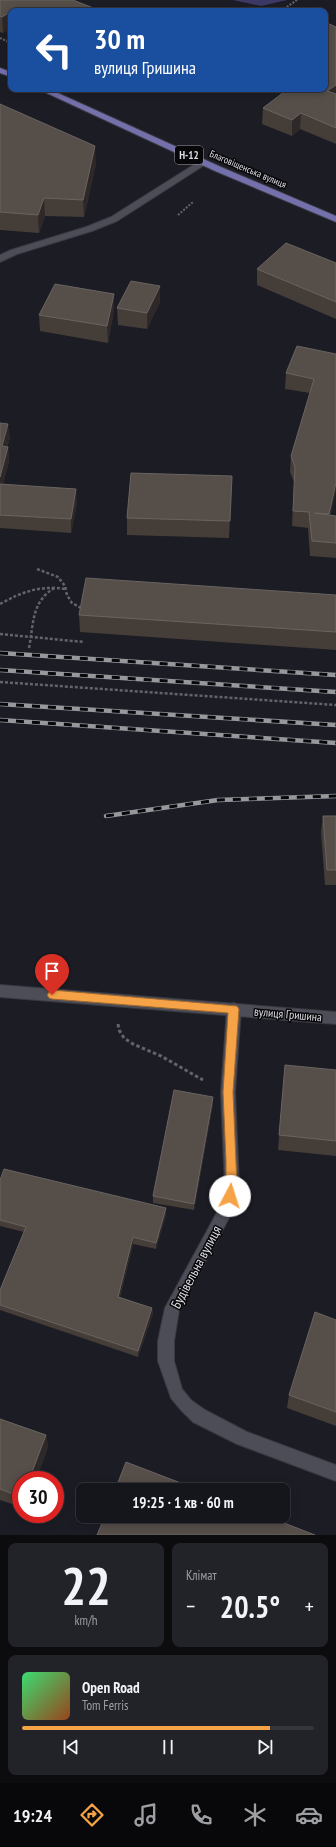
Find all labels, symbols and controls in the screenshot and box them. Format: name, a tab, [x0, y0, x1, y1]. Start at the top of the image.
text: 30 m	[94, 20, 145, 57]
icon: left	[28, 24, 80, 76]
text: вулиця Гришина	[94, 56, 196, 79]
road number: Н-12	[175, 146, 203, 164]
street label: Благовіщенська вулиця	[208, 147, 288, 191]
pin	[35, 954, 69, 995]
icon: arrive	[41, 960, 63, 982]
street label: вулиця Гришина	[254, 1004, 323, 1024]
position arrow	[209, 1175, 251, 1217]
street label: Будівельна вулиця	[167, 1222, 225, 1312]
speed limit sign: 30	[12, 1471, 64, 1523]
text: 19:25 · 1 хв · 60 m	[132, 1493, 234, 1512]
text: 22	[61, 1552, 111, 1619]
text: Клімат	[186, 1567, 217, 1584]
text: 20.5°	[220, 1587, 280, 1626]
text: −	[186, 1592, 195, 1620]
text: +	[305, 1592, 314, 1620]
text: km/h	[74, 1612, 98, 1629]
text: Open Road	[82, 1678, 140, 1697]
text: Tom Ferris	[82, 1697, 128, 1714]
icon: previous	[60, 1736, 82, 1758]
icon: pause	[157, 1736, 179, 1758]
icon: next	[254, 1736, 276, 1758]
icon: directions	[78, 1801, 106, 1829]
icon: music	[132, 1801, 160, 1829]
icon: phone	[187, 1801, 215, 1829]
icon: climate	[241, 1801, 269, 1829]
icon: car	[295, 1801, 323, 1829]
text: 19:24	[13, 1804, 52, 1827]

